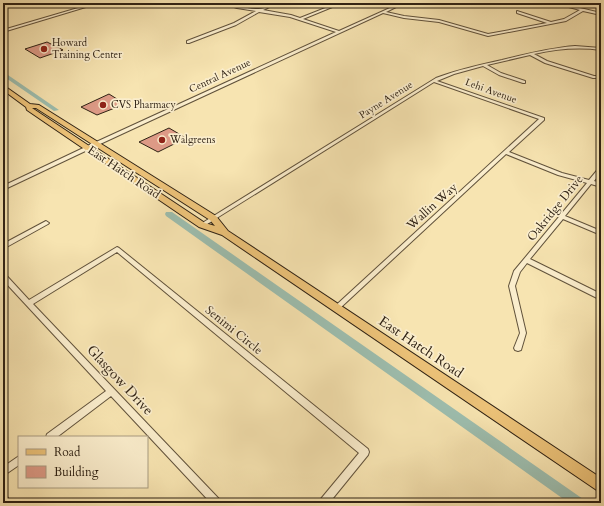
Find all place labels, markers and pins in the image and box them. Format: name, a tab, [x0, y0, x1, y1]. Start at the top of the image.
place label: Howard Training Center	[52, 36, 122, 62]
marker: Howard Training Center	[39, 44, 49, 54]
place label: CVS Pharmacy	[111, 98, 176, 112]
marker: CVS Pharmacy	[98, 100, 108, 110]
place label: Walgreens	[169, 133, 215, 147]
marker: Walgreens	[157, 135, 167, 145]

